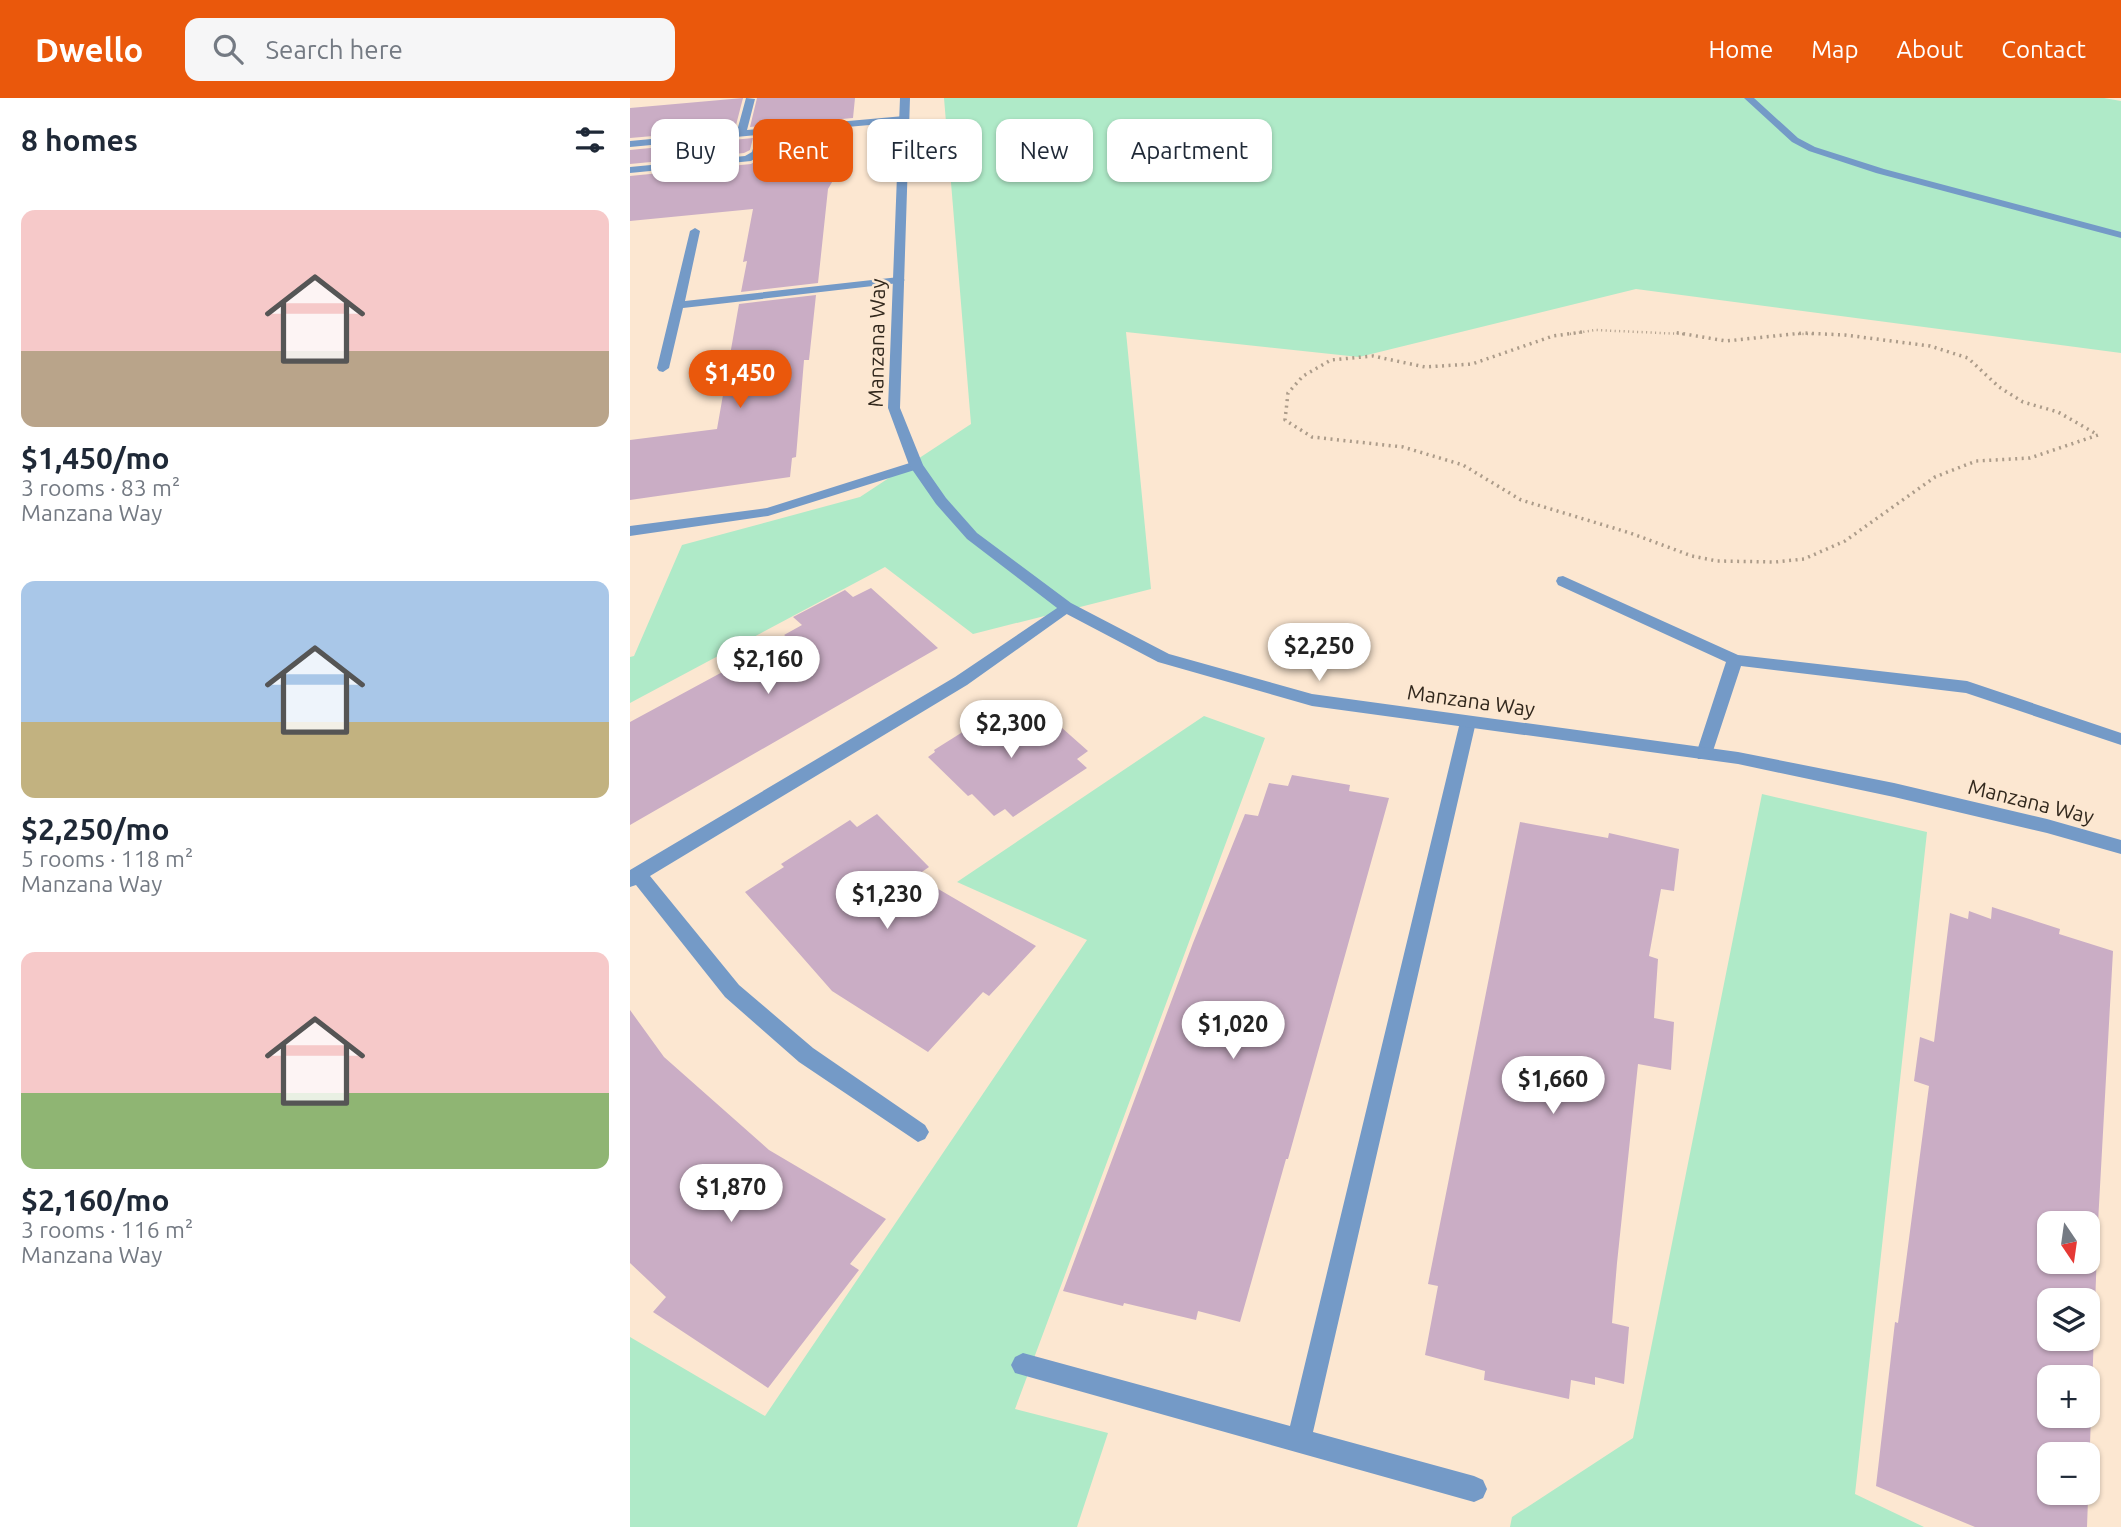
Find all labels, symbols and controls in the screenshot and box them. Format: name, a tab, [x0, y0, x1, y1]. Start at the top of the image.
search box	[185, 18, 675, 81]
icon: search	[209, 30, 247, 68]
text: Dwello	[35, 31, 143, 68]
text: Search here	[265, 35, 403, 64]
text: Home	[1708, 36, 1773, 63]
text: Map	[1811, 36, 1858, 63]
text: About	[1896, 36, 1963, 63]
text: Contact	[2001, 36, 2086, 63]
chip: Buy	[651, 119, 739, 182]
chip: Rent	[753, 119, 853, 182]
chip: Filters	[867, 119, 982, 182]
chip: New	[996, 119, 1093, 182]
chip: Apartment	[1107, 119, 1272, 182]
icon: filters	[571, 121, 609, 159]
text: 8 homes	[21, 123, 138, 157]
icon: home	[252, 256, 378, 382]
street label: Manzana Way	[863, 278, 889, 408]
pin: $1,450	[683, 350, 797, 410]
text: $1,450	[705, 360, 775, 385]
text: $1,450/mo	[21, 441, 170, 475]
text: 3 rooms · 83 m²	[21, 475, 180, 500]
text: Manzana Way	[21, 500, 162, 525]
pin: $2,250	[1262, 624, 1376, 683]
icon: home	[252, 627, 378, 753]
text: $2,250	[1284, 633, 1354, 658]
pin: $2,160	[711, 636, 825, 696]
text: $2,160	[733, 646, 803, 671]
street label: Manzana Way	[1406, 679, 1537, 721]
pin: $2,300	[954, 700, 1068, 760]
text: $2,300	[976, 710, 1046, 735]
street label: Manzana Way	[1966, 774, 2097, 828]
text: $2,250/mo	[21, 812, 170, 846]
text: 5 rooms · 118 m²	[21, 846, 193, 871]
text: Manzana Way	[21, 871, 162, 896]
pin: $1,230	[830, 872, 944, 931]
text: $1,230	[852, 881, 922, 906]
icon: home	[252, 998, 378, 1124]
pin: $1,020	[1176, 1002, 1290, 1061]
text: $1,020	[1198, 1011, 1268, 1036]
pin: $1,660	[1496, 1056, 1610, 1116]
text: $1,660	[1518, 1066, 1588, 1091]
pin: $1,870	[674, 1164, 788, 1224]
text: $1,870	[696, 1174, 766, 1199]
text: $2,160/mo	[21, 1183, 170, 1217]
north arrow	[2037, 1211, 2100, 1274]
map controls	[2037, 1211, 2100, 1505]
text: 3 rooms · 116 m²	[21, 1217, 193, 1242]
text: Manzana Way	[21, 1242, 162, 1267]
button: layers	[2037, 1288, 2100, 1351]
button: +	[2037, 1365, 2100, 1428]
button: −	[2037, 1442, 2100, 1505]

